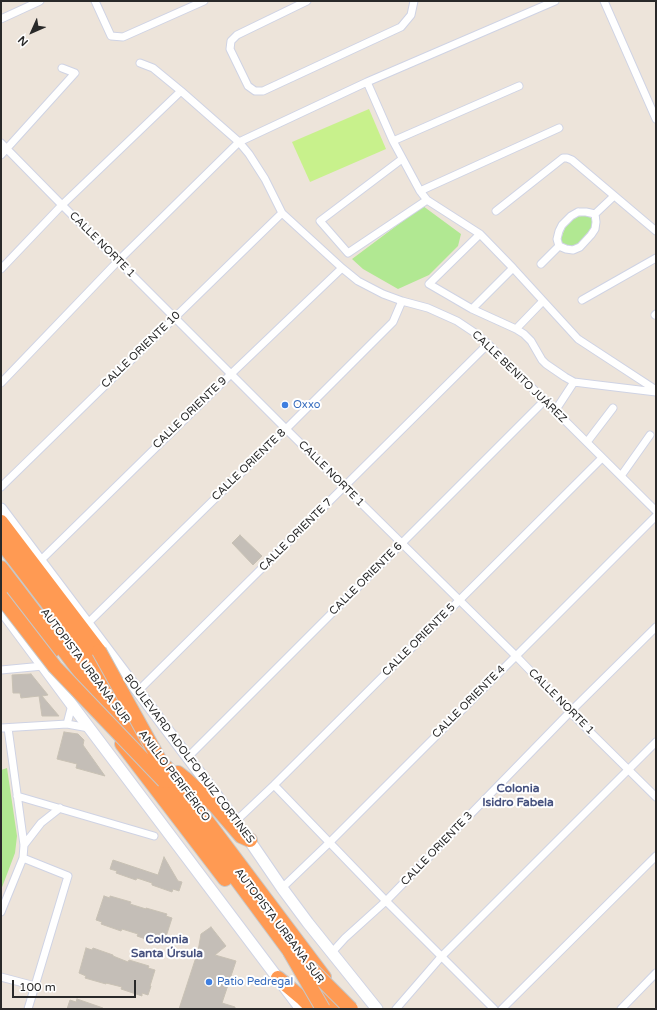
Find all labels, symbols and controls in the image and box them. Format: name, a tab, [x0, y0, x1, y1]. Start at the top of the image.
north arrow	[12, 12, 52, 52]
text: N	[15, 33, 31, 49]
street label: CALLE NORTE 1	[66, 209, 138, 281]
street label: CALLE ORIENTE 10	[99, 309, 183, 391]
street label: CALLE BENITO JUÁREZ	[469, 328, 569, 426]
street label: CALLE ORIENTE 9	[150, 374, 230, 452]
place label: Oxxo	[293, 398, 320, 412]
marker: Oxxo	[280, 400, 290, 410]
street label: CALLE ORIENTE 8	[209, 426, 289, 504]
street label: CALLE NORTE 1	[295, 438, 367, 510]
street label: CALLE ORIENTE 7	[257, 496, 335, 574]
street label: CALLE ORIENTE 6	[327, 540, 405, 618]
street label: CALLE ORIENTE 5	[380, 601, 458, 679]
street label: AUTOPISTA URBANA SUR	[37, 606, 133, 726]
street label: CALLE ORIENTE 4	[430, 663, 508, 741]
street label: CALLE NORTE 1	[525, 666, 597, 738]
street label: BOULEVARD ADOLFO RUIZ CORTINES	[121, 672, 257, 846]
street label: ANILLO PERIFÉRICO	[135, 728, 213, 824]
district label: Colonia Isidro Fabela	[482, 782, 554, 810]
street label: CALLE ORIENTE 3	[398, 809, 476, 889]
street label: AUTOPISTA URBANA SUR	[231, 866, 327, 986]
district label: Colonia Santa Úrsula	[131, 933, 203, 961]
scale bar	[14, 972, 138, 998]
place label: Patio Pedregal	[217, 975, 293, 989]
marker: Patio Pedregal	[204, 977, 214, 987]
text: 100 m	[19, 980, 56, 994]

